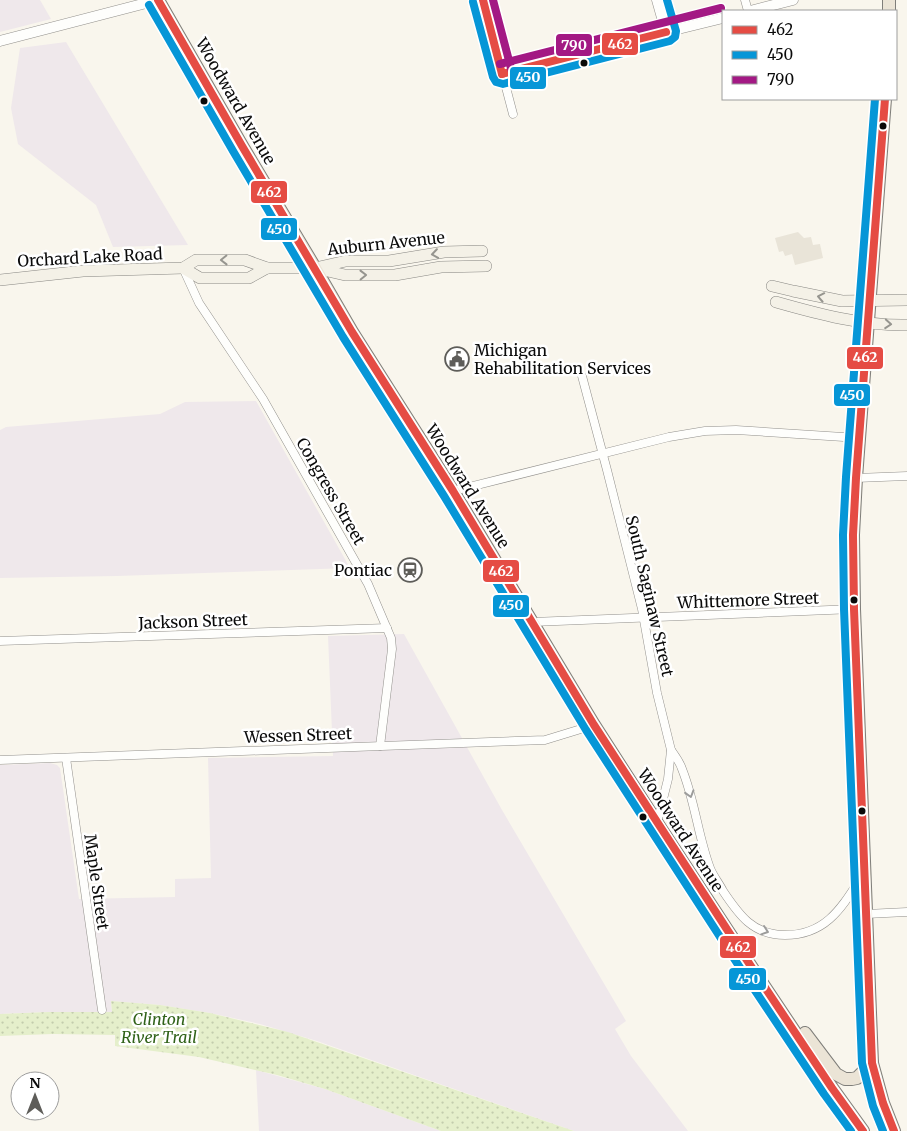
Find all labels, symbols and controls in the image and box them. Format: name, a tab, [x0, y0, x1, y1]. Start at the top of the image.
legend	[722, 10, 897, 100]
text: 462	[767, 20, 794, 39]
line badge: 462	[601, 32, 639, 56]
street label: Woodward Avenue	[191, 33, 280, 168]
line badge: 790	[555, 33, 593, 57]
text: 462	[607, 35, 633, 53]
text: 790	[561, 36, 587, 54]
text: 450	[767, 45, 793, 64]
unlabelled marker	[579, 58, 589, 68]
line badge: 450	[509, 66, 547, 90]
text: 450	[515, 68, 541, 86]
text: 790	[767, 70, 794, 89]
unlabelled marker	[199, 96, 209, 106]
unlabelled marker	[878, 121, 888, 131]
line badge: 462	[250, 180, 288, 204]
text: 462	[256, 183, 282, 201]
line badge: 450	[260, 217, 298, 241]
text: 450	[266, 220, 292, 238]
street label: Auburn Avenue	[325, 227, 446, 259]
street label: Orchard Lake Road	[17, 243, 163, 271]
one-way arrow	[431, 248, 439, 258]
one-way arrow	[220, 255, 228, 265]
one-way arrow	[360, 270, 367, 280]
one-way arrow	[817, 293, 826, 303]
one-way arrow	[884, 319, 892, 330]
place label: Michigan Rehabilitation Services	[474, 340, 651, 378]
public building icon: Michigan Rehabilitation Services	[444, 346, 470, 372]
line badge: 462	[846, 346, 884, 370]
text: 462	[852, 348, 878, 366]
line badge: 450	[833, 383, 871, 407]
text: 450	[839, 386, 865, 404]
street label: Woodward Avenue	[421, 419, 514, 552]
street label: Congress Street	[292, 434, 370, 549]
street label: South Saginaw Street	[622, 513, 678, 679]
station icon: Pontiac	[397, 557, 423, 583]
line badge: 462	[482, 559, 520, 583]
place label: Pontiac	[334, 560, 392, 580]
text: 462	[488, 562, 514, 580]
street label: Whittemore Street	[676, 587, 820, 613]
line badge: 450	[492, 594, 530, 618]
unlabelled marker	[849, 595, 859, 605]
text: 450	[498, 596, 524, 614]
street label: Jackson Street	[137, 609, 249, 633]
street label: Wessen Street	[243, 723, 353, 747]
street label: Woodward Avenue	[633, 764, 728, 895]
one-way arrow	[684, 789, 694, 798]
unlabelled marker	[857, 806, 867, 816]
unlabelled marker	[638, 812, 648, 822]
street label: Maple Street	[80, 833, 114, 932]
one-way arrow	[760, 925, 769, 935]
line badge: 462	[719, 935, 757, 959]
text: 462	[725, 938, 751, 956]
line badge: 450	[728, 967, 767, 991]
text: 450	[735, 970, 761, 988]
park label: Clinton River Trail	[121, 1009, 197, 1047]
north arrow	[10, 1071, 60, 1121]
text: N	[29, 1074, 41, 1092]

